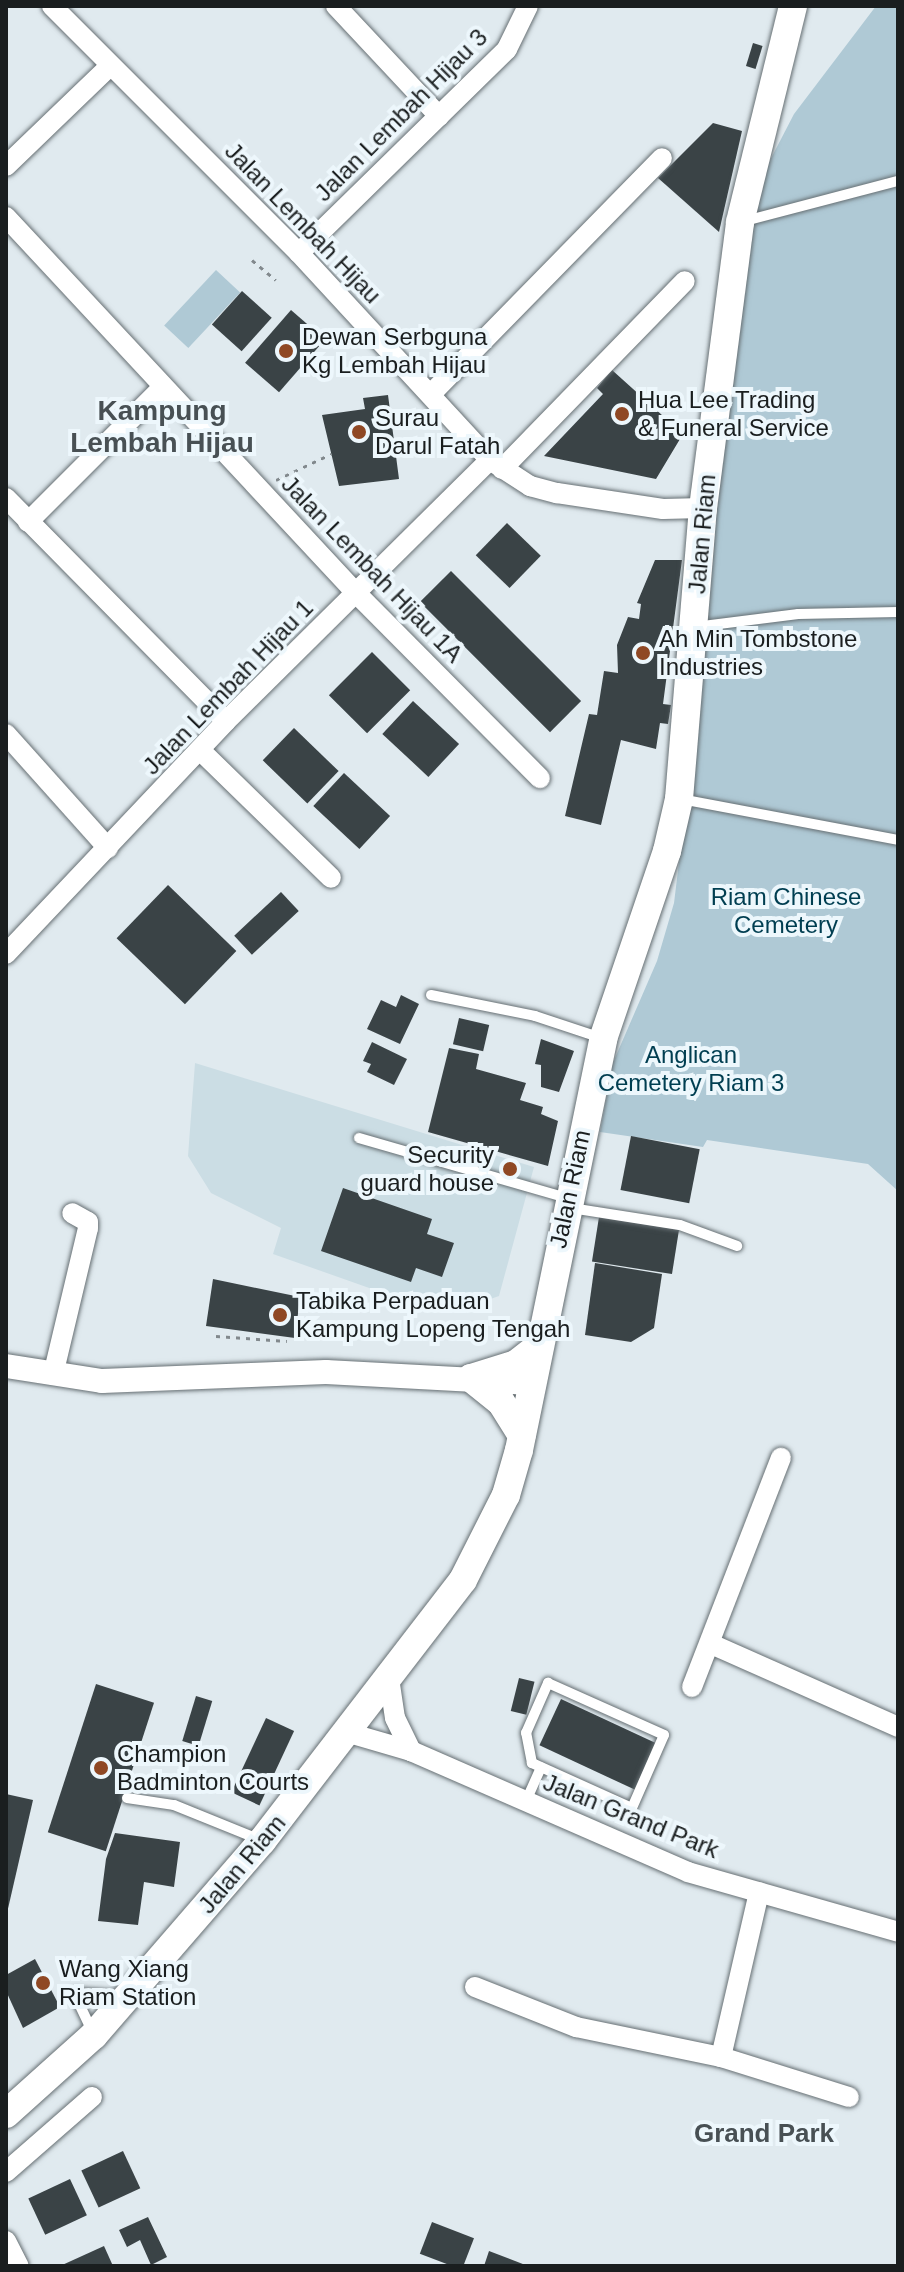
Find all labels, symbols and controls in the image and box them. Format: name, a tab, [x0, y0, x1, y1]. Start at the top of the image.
street label: Jalan Lembah Hijau 3	[309, 23, 493, 207]
street label: Jalan Lembah Hijau	[219, 137, 387, 309]
place label: Dewan Serbguna Kg Lembah Hijau	[302, 323, 487, 379]
marker: Dewan Serbguna Kg Lembah Hijau	[277, 342, 295, 360]
place label: Hua Lee Trading & Funeral Service	[638, 386, 829, 442]
district label: Kampung Lembah Hijau	[70, 394, 254, 460]
place label: Surau Darul Fatah	[375, 404, 500, 460]
marker: Hua Lee Trading & Funeral Service	[613, 405, 631, 423]
marker: Surau Darul Fatah	[350, 423, 368, 441]
street label: Jalan Lembah Hijau 1A	[275, 470, 469, 668]
street label: Jalan Riam	[682, 473, 722, 595]
street label: Jalan Lembah Hijau 1	[137, 594, 319, 780]
place label: Ah Min Tombstone Industries	[659, 625, 858, 681]
marker: Ah Min Tombstone Industries	[634, 644, 652, 662]
park label: Riam Chinese Cemetery	[711, 883, 861, 939]
park label: Anglican Cemetery Riam 3	[598, 1041, 784, 1097]
street label: Jalan Riam	[543, 1127, 597, 1251]
place label: Security guard house	[361, 1141, 494, 1197]
marker: Security guard house	[501, 1160, 519, 1178]
place label: Tabika Perpaduan Kampung Lopeng Tengah	[296, 1287, 571, 1343]
marker: Tabika Perpaduan Kampung Lopeng Tengah	[271, 1306, 289, 1324]
place label: Champion Badminton Courts	[117, 1740, 309, 1796]
marker: Champion Badminton Courts	[92, 1759, 110, 1777]
street label: Jalan Grand Park	[539, 1768, 723, 1864]
street label: Jalan Riam	[192, 1809, 292, 1919]
place label: Wang Xiang Riam Station	[59, 1955, 196, 2011]
marker: Wang Xiang Riam Station	[34, 1974, 52, 1992]
district label: Grand Park	[694, 2118, 834, 2150]

